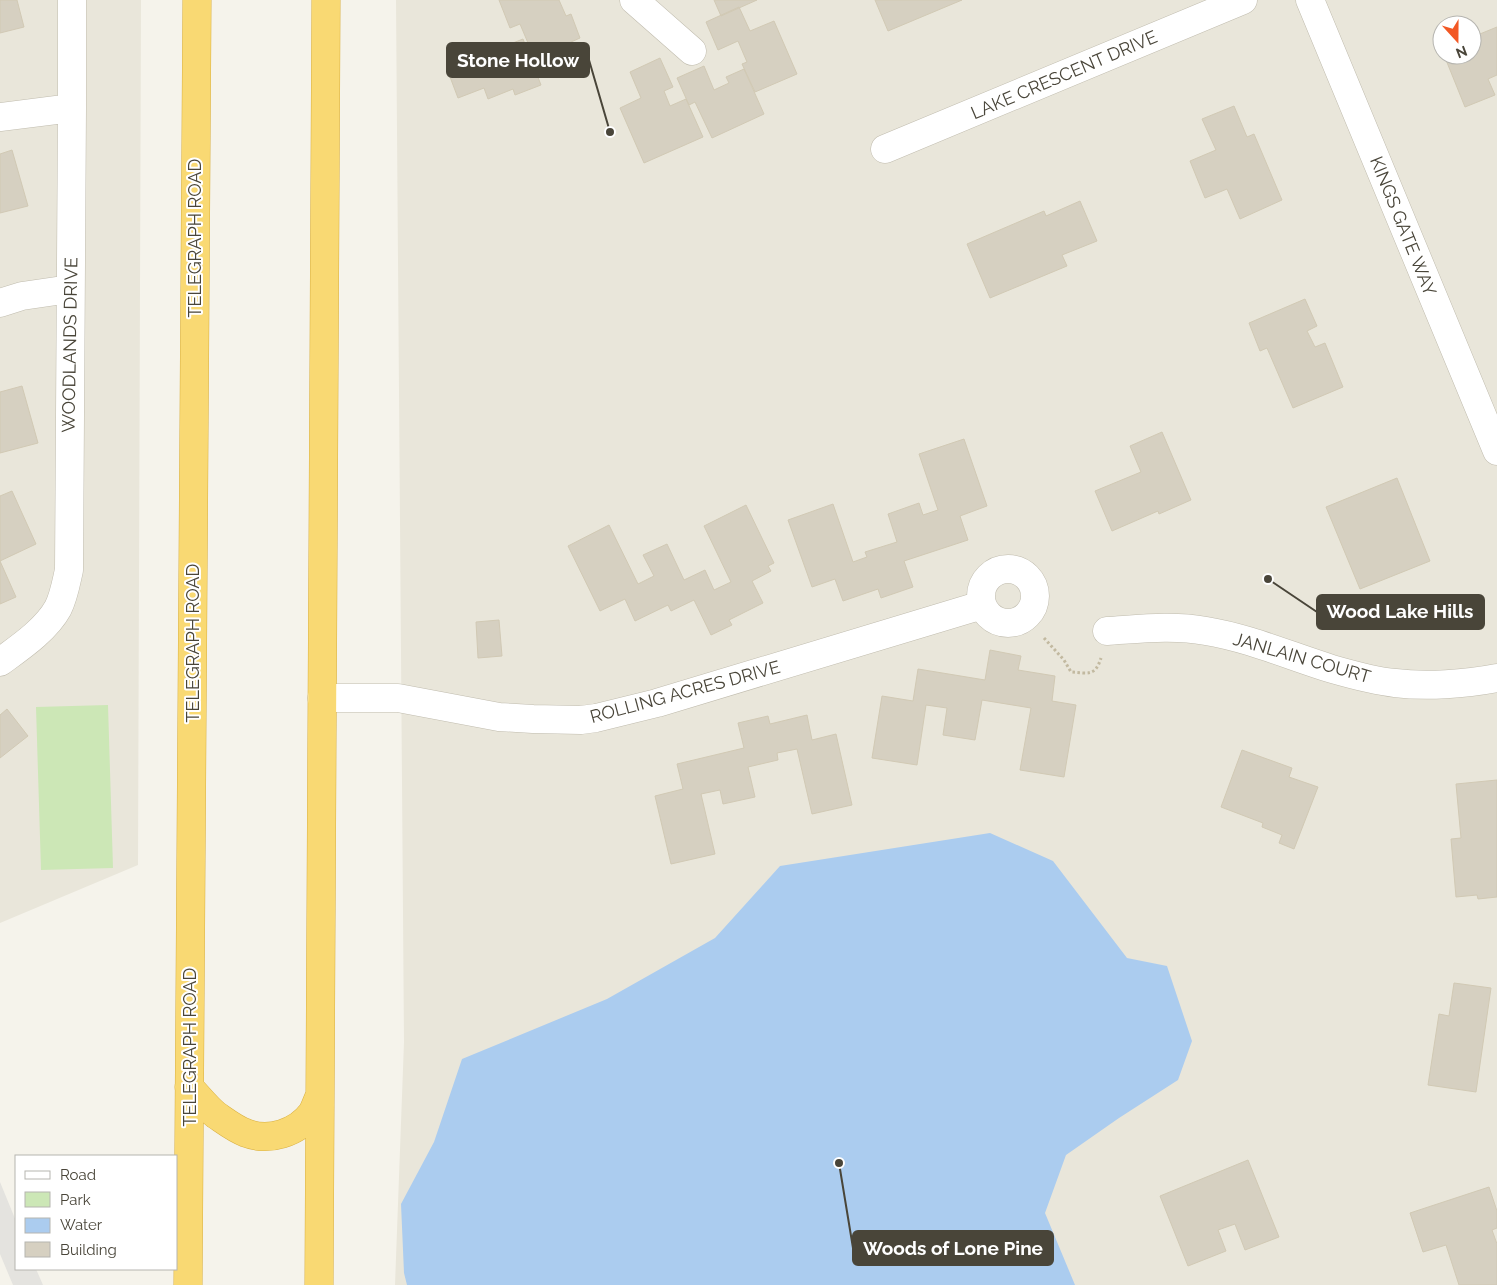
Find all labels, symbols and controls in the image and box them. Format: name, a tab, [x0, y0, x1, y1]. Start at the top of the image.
north arrow	[1432, 15, 1482, 65]
street label: LAKE CRESCENT DRIVE	[968, 26, 1160, 123]
callout: Stone Hollow	[447, 43, 589, 77]
text: N	[1454, 43, 1470, 62]
text: Stone Hollow	[457, 49, 579, 71]
street label: KINGS GATE WAY	[1366, 153, 1441, 299]
street label: TELEGRAPH ROAD	[184, 158, 205, 317]
street label: WOODLANDS DRIVE	[57, 257, 82, 433]
street label: TELEGRAPH ROAD	[182, 563, 203, 722]
callout: Wood Lake Hills	[1317, 595, 1484, 629]
text: Wood Lake Hills	[1327, 600, 1474, 622]
street label: JANLAIN COURT	[1231, 628, 1373, 687]
street label: ROLLING ACRES DRIVE	[587, 656, 782, 727]
street label: TELEGRAPH ROAD	[179, 967, 200, 1126]
legend	[15, 1155, 178, 1270]
text: Road	[60, 1166, 96, 1184]
text: Park	[60, 1191, 91, 1209]
text: Water	[60, 1216, 103, 1234]
callout: Woods of Lone Pine	[853, 1231, 1053, 1265]
text: Woods of Lone Pine	[863, 1237, 1043, 1259]
text: Building	[60, 1241, 117, 1259]

